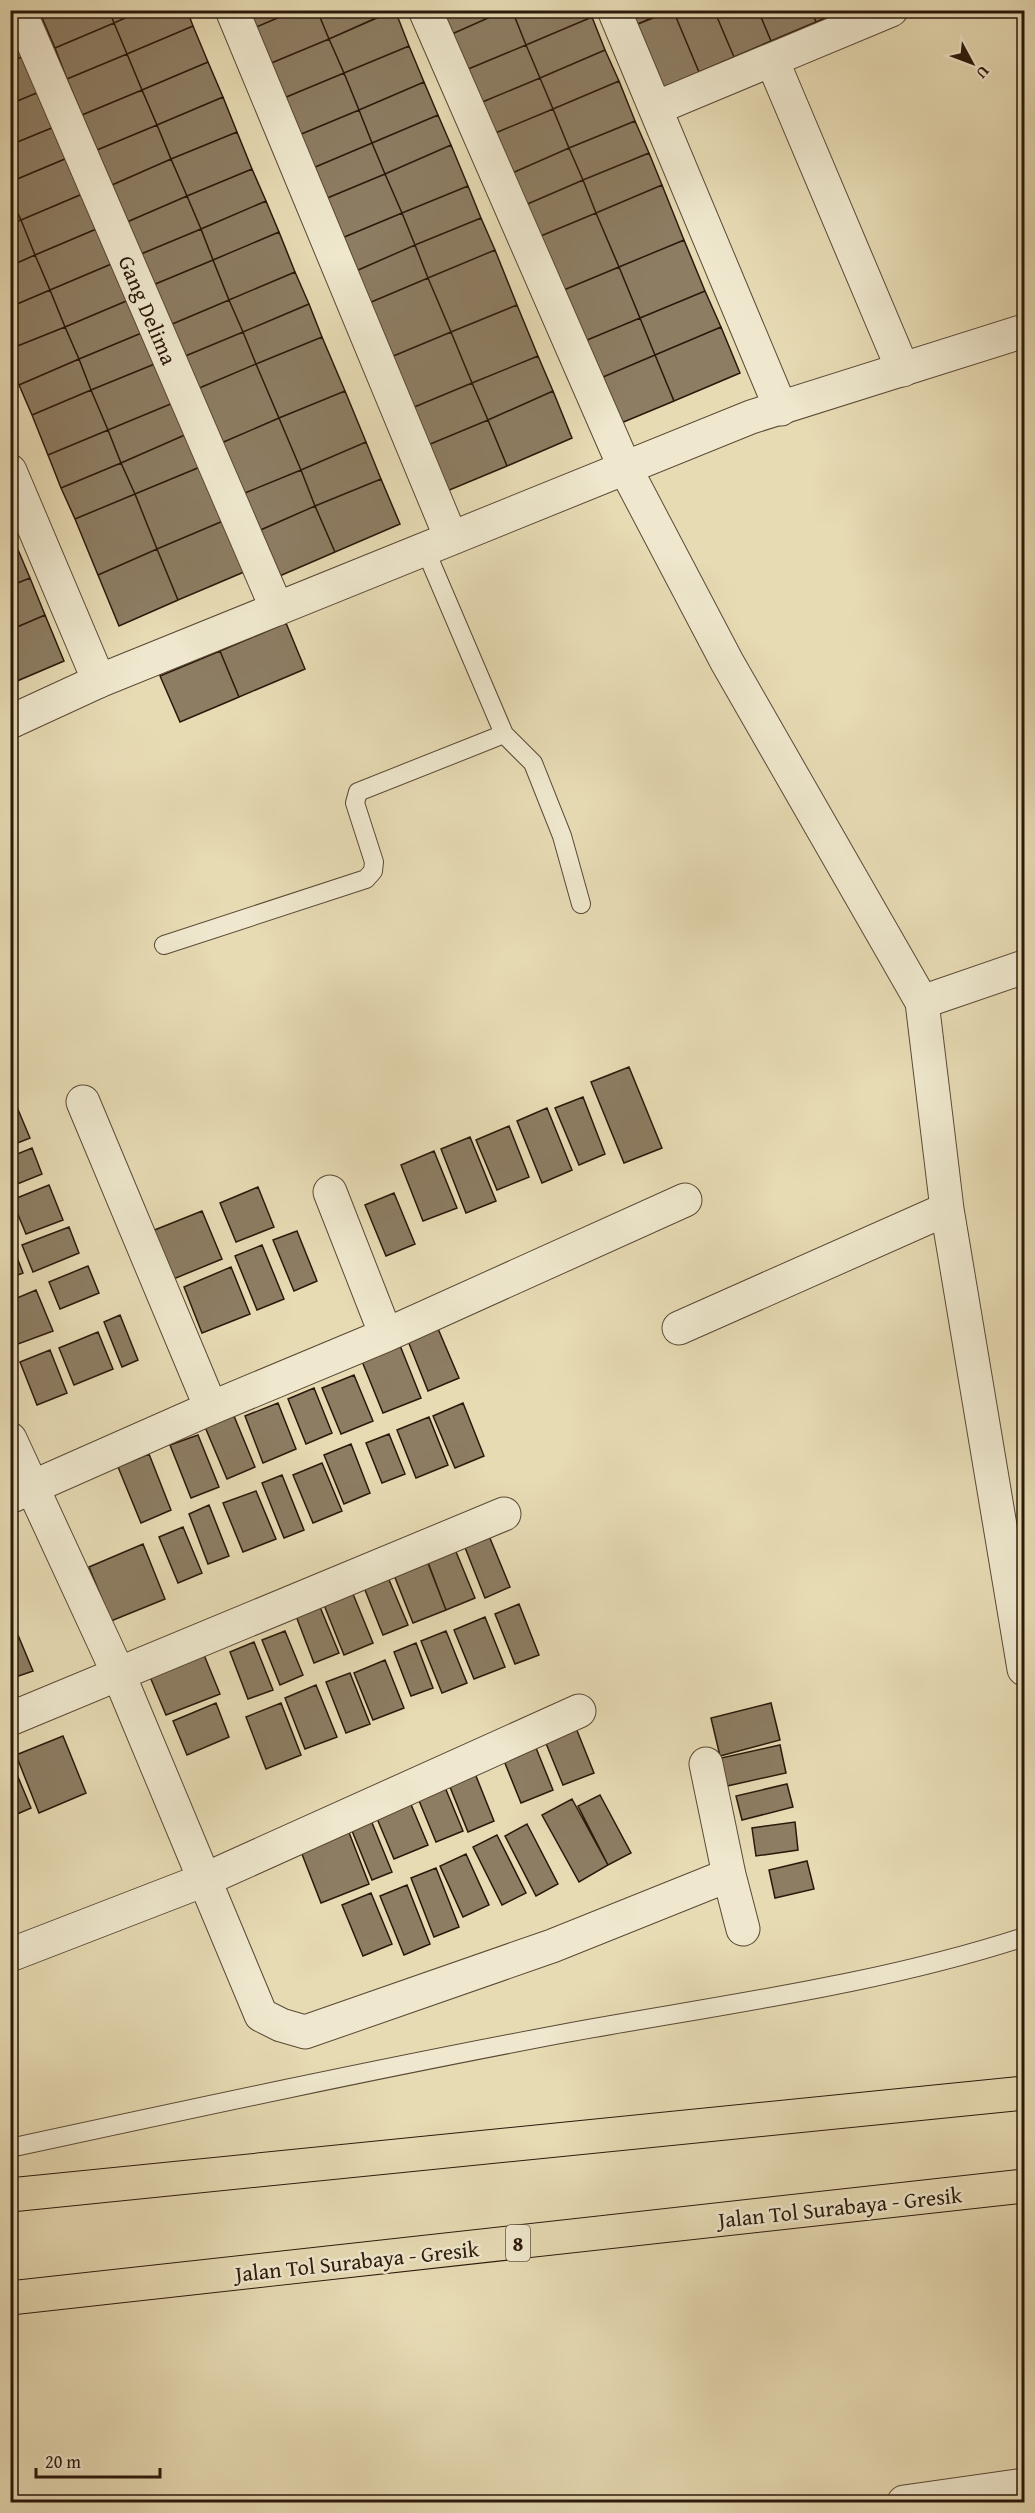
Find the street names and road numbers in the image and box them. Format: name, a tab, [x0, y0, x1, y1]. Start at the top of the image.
street label: Gang Delima	[111, 250, 186, 370]
street label: Jalan Tol Surabaya - Gresik	[714, 2178, 964, 2236]
road number: 8	[506, 2225, 530, 2261]
street label: Jalan Tol Surabaya - Gresik	[231, 2232, 481, 2290]

